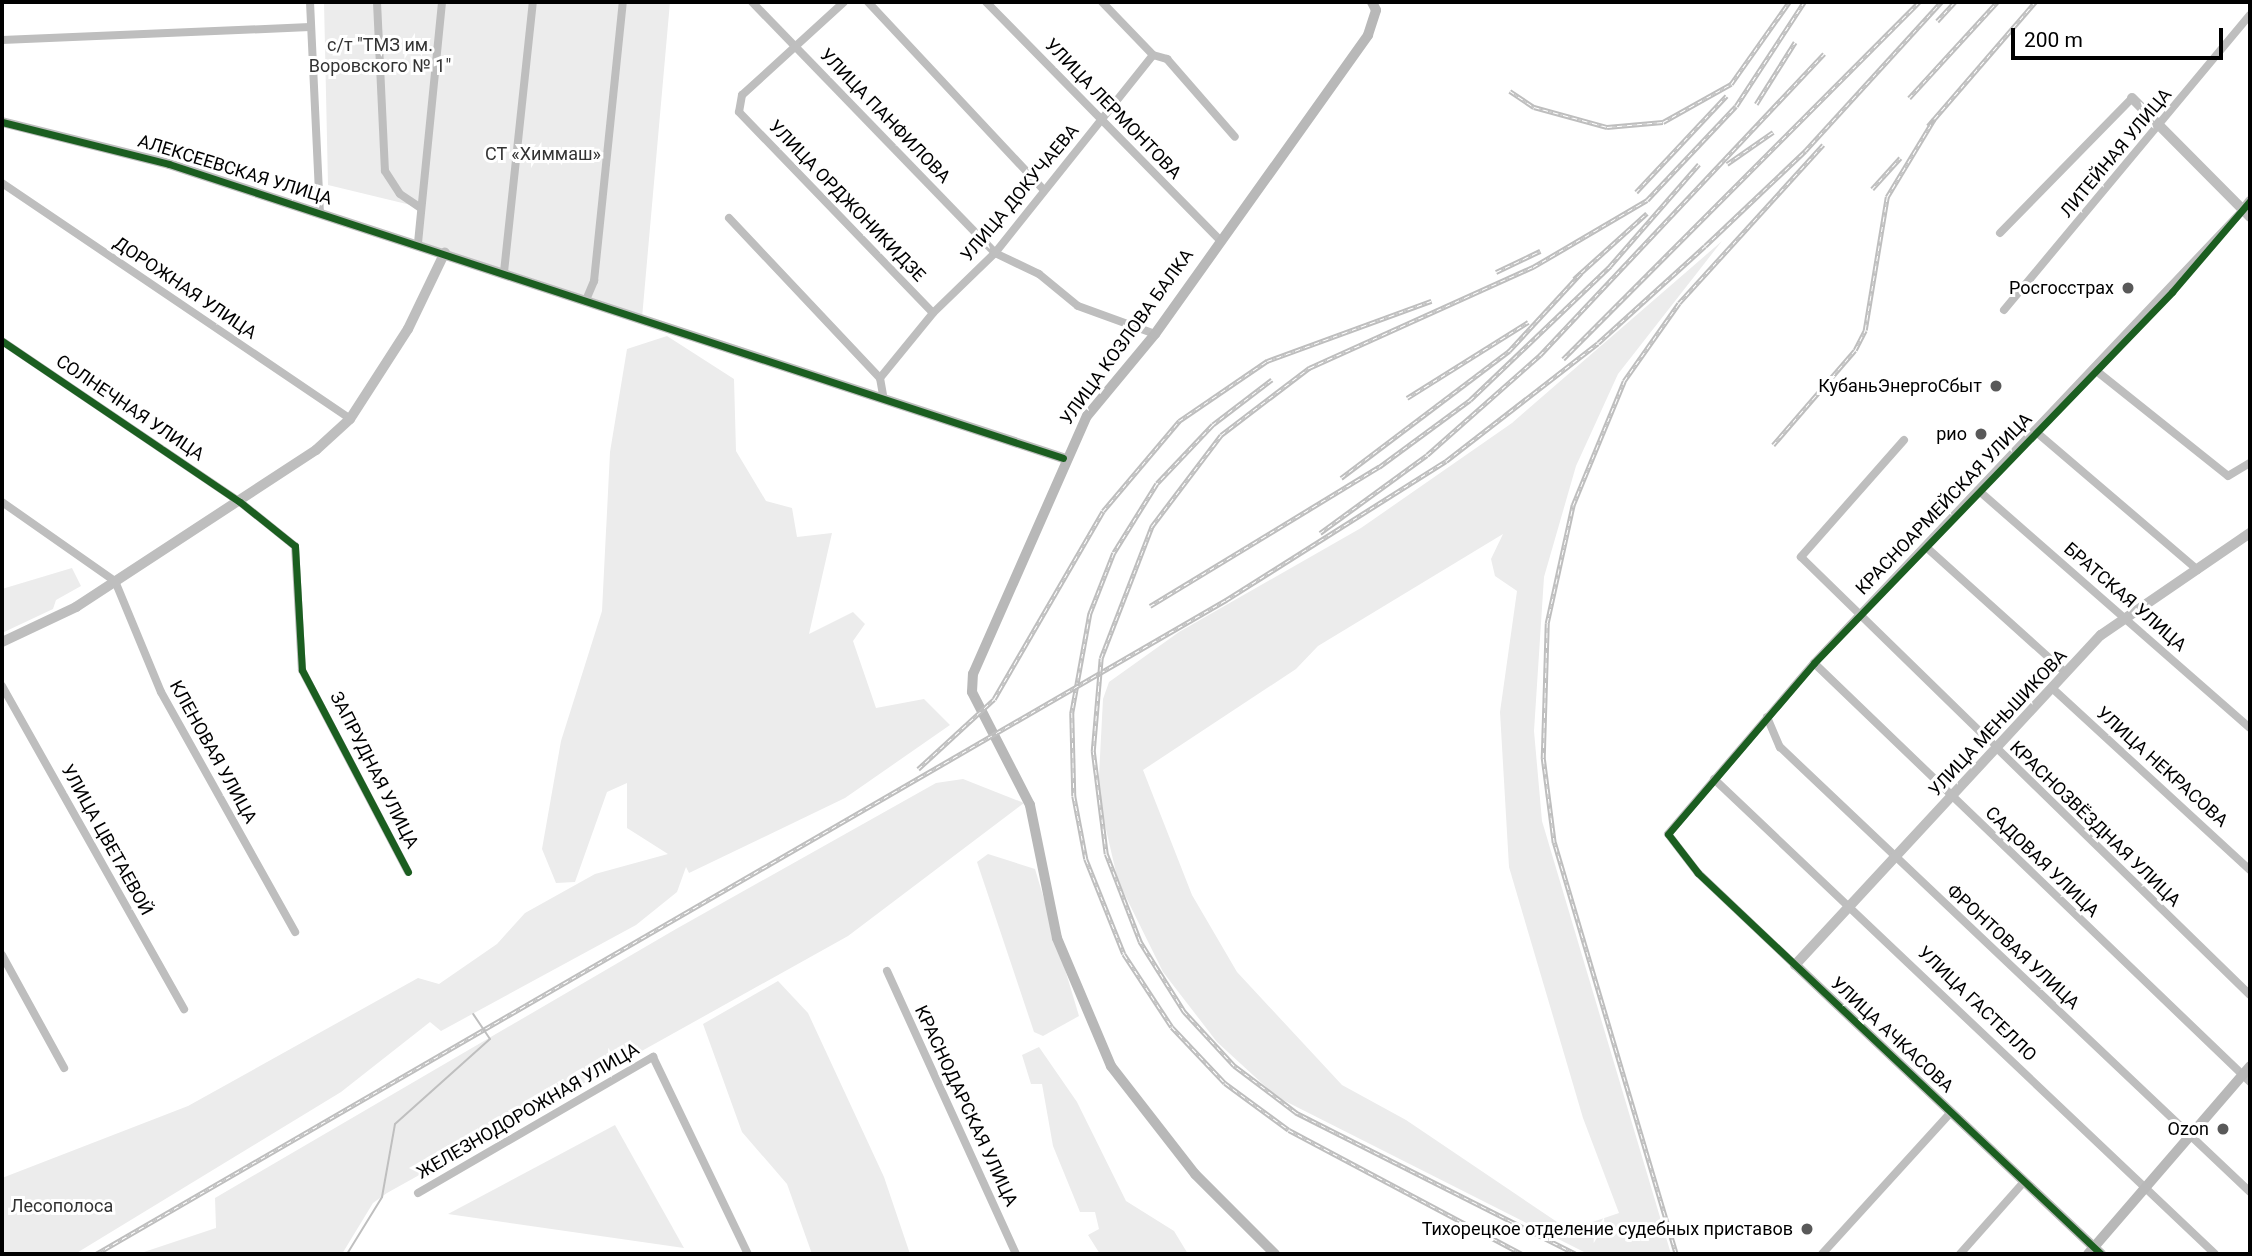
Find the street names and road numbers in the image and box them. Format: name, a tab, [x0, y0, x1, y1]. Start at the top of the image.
street label: УЛИЦА ЛЕРМОНТОВА	[1040, 34, 1186, 184]
street label: УЛИЦА ПАНФИЛОВА	[815, 44, 955, 188]
street label: ЛИТЕЙНАЯ УЛИЦА	[2056, 84, 2176, 222]
street label: УЛИЦА ОРДЖОНИКИДЗЕ	[764, 116, 930, 286]
street label: УЛИЦА ДОКУЧАЕВА	[956, 120, 1084, 266]
street label: АЛЕКСЕЕВСКАЯ УЛИЦА	[135, 130, 335, 210]
street label: ДОРОЖНАЯ УЛИЦА	[109, 232, 261, 344]
street label: УЛИЦА КОЗЛОВА БАЛКА	[1056, 245, 1198, 429]
street label: СОЛНЕЧНАЯ УЛИЦА	[52, 350, 208, 466]
street label: КРАСНОАРМЕЙСКАЯ УЛИЦА	[1851, 409, 2037, 599]
street label: БРАТСКАЯ УЛИЦА	[2059, 538, 2191, 656]
street label: УЛИЦА МЕНЬШИКОВА	[1924, 645, 2072, 801]
street label: КЛЕНОВАЯ УЛИЦА	[165, 677, 261, 827]
street label: ЗАПРУДНАЯ УЛИЦА	[325, 688, 423, 852]
street label: УЛИЦА НЕКРАСОВА	[2092, 702, 2232, 832]
street label: КРАСНОЗВЁЗДНАЯ УЛИЦА	[2005, 737, 2185, 911]
street label: УЛИЦА ЦВЕТАЕВОЙ	[57, 761, 157, 919]
street label: САДОВАЯ УЛИЦА	[1981, 802, 2103, 922]
street label: ФРОНТОВАЯ УЛИЦА	[1942, 880, 2084, 1014]
street label: УЛИЦА ГАСТЕЛЛО	[1913, 942, 2041, 1066]
street label: УЛИЦА АЧКАСОВА	[1826, 973, 1958, 1097]
street label: КРАСНОДАРСКАЯ УЛИЦА	[910, 1002, 1022, 1210]
street label: ЖЕЛЕЗНОДОРОЖНАЯ УЛИЦА	[413, 1038, 643, 1184]

